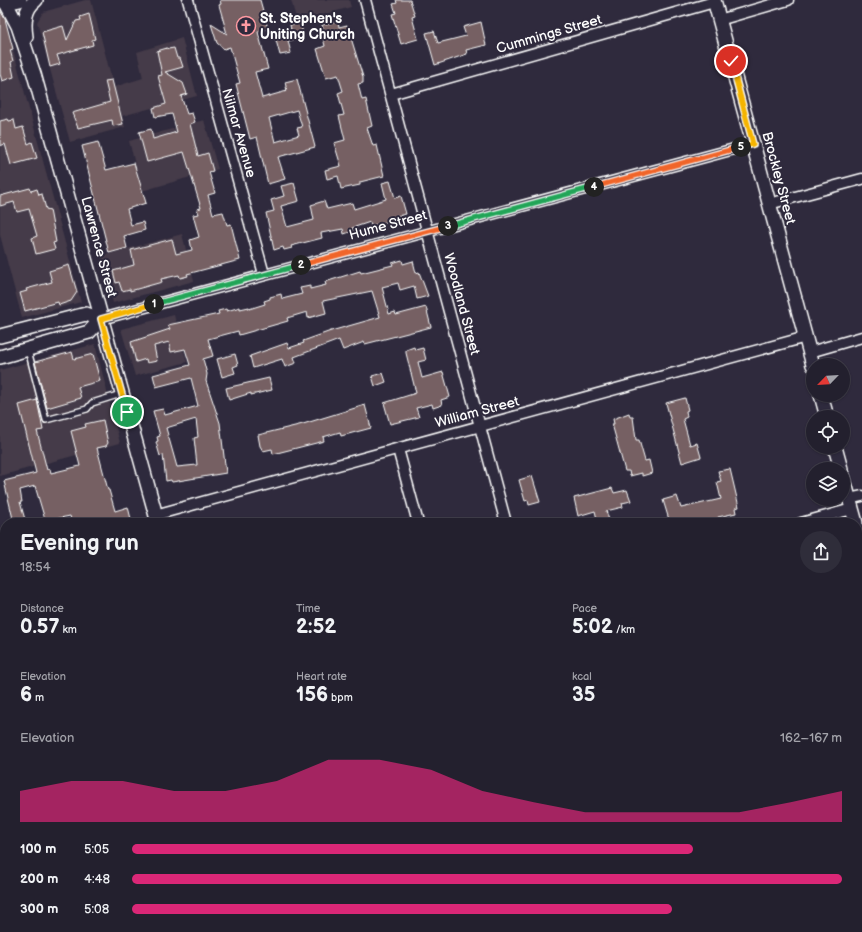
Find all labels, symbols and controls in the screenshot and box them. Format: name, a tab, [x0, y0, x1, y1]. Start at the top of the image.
place label: St. Stephen's Uniting Church	[260, 10, 355, 43]
street label: Cummings Street	[494, 11, 604, 57]
church icon: St. Stephen's Uniting Church	[235, 15, 257, 37]
pin	[714, 44, 748, 78]
icon: check	[720, 50, 742, 72]
street label: Nilmar Avenue	[218, 86, 260, 180]
street label: Brockley Street	[758, 130, 800, 227]
pin: 5	[731, 137, 751, 157]
text: 5	[738, 140, 744, 153]
pin: 4	[584, 177, 604, 197]
text: 4	[591, 180, 597, 193]
street label: Lawrence Street	[77, 195, 121, 300]
street label: Hume Street	[347, 206, 429, 244]
pin: 3	[438, 216, 458, 236]
text: 3	[445, 219, 451, 232]
street label: Woodland Street	[440, 251, 484, 357]
pin: 2	[291, 255, 311, 275]
text: 2	[298, 258, 304, 271]
pin: 1	[144, 294, 164, 314]
text: 1	[152, 297, 156, 310]
north arrow	[806, 358, 850, 402]
map controls	[806, 358, 850, 506]
street label: William Street	[433, 392, 522, 431]
pin	[110, 395, 144, 429]
icon: arrive	[116, 401, 138, 423]
button: locate	[806, 410, 850, 454]
button: layers	[806, 462, 850, 506]
text: Evening run	[20, 530, 139, 557]
button: share	[800, 531, 842, 573]
text: 18:54	[20, 559, 51, 575]
text: Distance	[20, 602, 64, 615]
text: Time	[296, 602, 320, 615]
text: Pace	[572, 602, 597, 615]
text: 0.57	[20, 615, 59, 639]
text: 2:52	[296, 615, 336, 639]
text: 5:02	[572, 615, 613, 639]
text: km	[59, 623, 77, 636]
text: /km	[613, 623, 635, 636]
text: Elevation	[20, 670, 66, 683]
text: Heart rate	[296, 670, 347, 683]
text: kcal	[572, 670, 592, 683]
text: 6	[20, 683, 32, 707]
text: 156	[296, 683, 328, 707]
text: 35	[572, 683, 595, 707]
text: m	[32, 691, 44, 704]
text: bpm	[328, 691, 353, 704]
text: Elevation	[20, 730, 74, 746]
text: 162–167 m	[780, 730, 842, 746]
text: 100 m	[20, 841, 56, 857]
text: 5:05	[84, 841, 109, 857]
text: 200 m	[20, 871, 58, 887]
text: 4:48	[84, 871, 110, 887]
text: 300 m	[20, 901, 58, 917]
text: 5:08	[84, 901, 109, 917]

